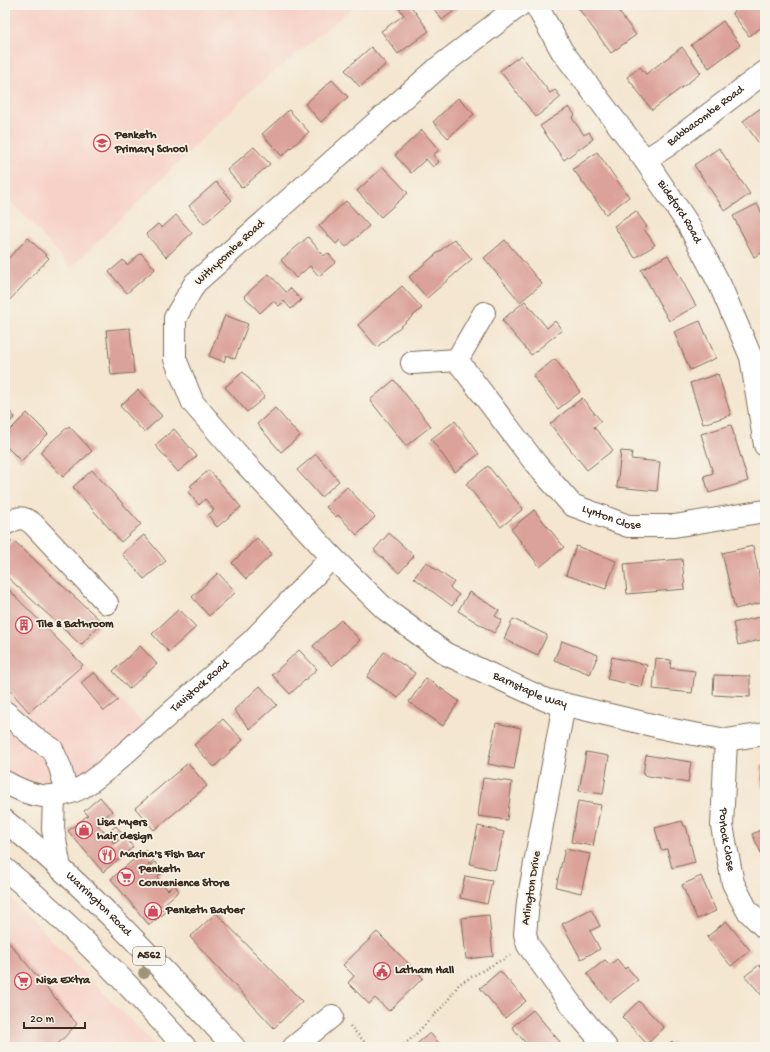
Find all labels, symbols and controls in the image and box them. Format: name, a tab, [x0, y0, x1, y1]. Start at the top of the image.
street label: Babbacombe Road	[664, 82, 748, 151]
place label: Penketh Primary School	[114, 129, 188, 157]
school or university icon: Penketh Primary School	[92, 133, 112, 153]
street label: Bideford Road	[653, 177, 704, 247]
street label: Withycombe Road	[192, 216, 269, 289]
street label: Lynton Close	[580, 502, 642, 533]
building icon: Tile & Bathroom	[14, 615, 34, 635]
place label: Tile & Bathroom	[36, 618, 114, 632]
street label: Tavistock Road	[168, 656, 233, 717]
street label: Barnstaple Way	[490, 669, 568, 712]
street label: Porlock Close	[715, 806, 738, 873]
place label: Lisa Myers hair design	[97, 816, 153, 844]
shop icon: Lisa Myers hair design	[74, 820, 94, 840]
restaurant icon: Marina's Fish Bar	[97, 845, 117, 865]
place label: Marina's Fish Bar	[120, 848, 206, 862]
street label: Arlington Drive	[519, 849, 545, 926]
place label: Penketh Convenience Store	[138, 863, 230, 891]
supermarket icon: Penketh Convenience Store	[116, 867, 136, 887]
street label: Warrington Road	[62, 869, 135, 940]
shop icon: Penketh Barber	[143, 901, 163, 921]
place label: Penketh Barber	[165, 904, 246, 918]
road number: A562	[133, 947, 165, 965]
public building icon: Latham Hall	[372, 961, 392, 981]
place label: Latham Hall	[395, 964, 455, 978]
supermarket icon: Nisa Extra	[13, 971, 33, 991]
place label: Nisa Extra	[36, 974, 91, 988]
scale bar	[24, 1004, 85, 1030]
text: 20 m	[30, 1013, 55, 1027]

